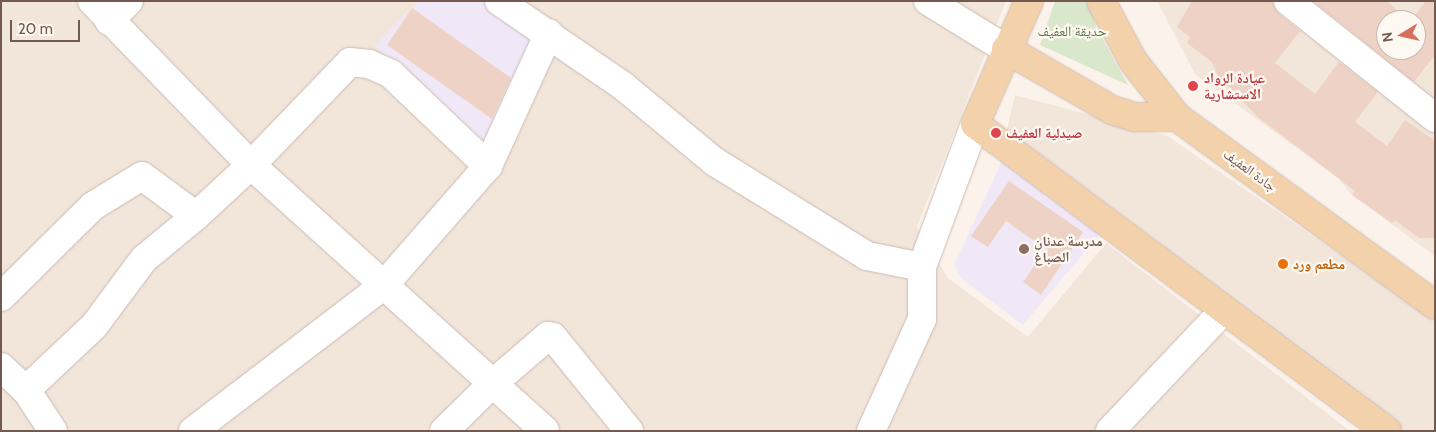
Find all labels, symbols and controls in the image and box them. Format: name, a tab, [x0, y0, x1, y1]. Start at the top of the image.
scale bar	[12, 10, 82, 42]
north arrow	[1376, 10, 1426, 60]
text: 20 m	[18, 20, 53, 38]
park label: حديقة العفيف	[1037, 23, 1107, 39]
text: N	[1378, 31, 1397, 43]
place label: عيادة الرواد الاستشارية	[1204, 70, 1265, 102]
marker: عيادة الرواد الاستشارية	[1186, 79, 1200, 93]
place label: صيدلية العفيف	[1006, 125, 1082, 141]
marker: صيدلية العفيف	[990, 127, 1002, 139]
street label: جادة العفيف	[1220, 145, 1280, 195]
place label: مدرسة عدنان الصباغ	[1034, 233, 1103, 266]
marker: مدرسة عدنان الصباغ	[1018, 243, 1030, 255]
place label: مطعم ورد	[1293, 256, 1345, 272]
marker: مطعم ورد	[1277, 258, 1289, 270]

